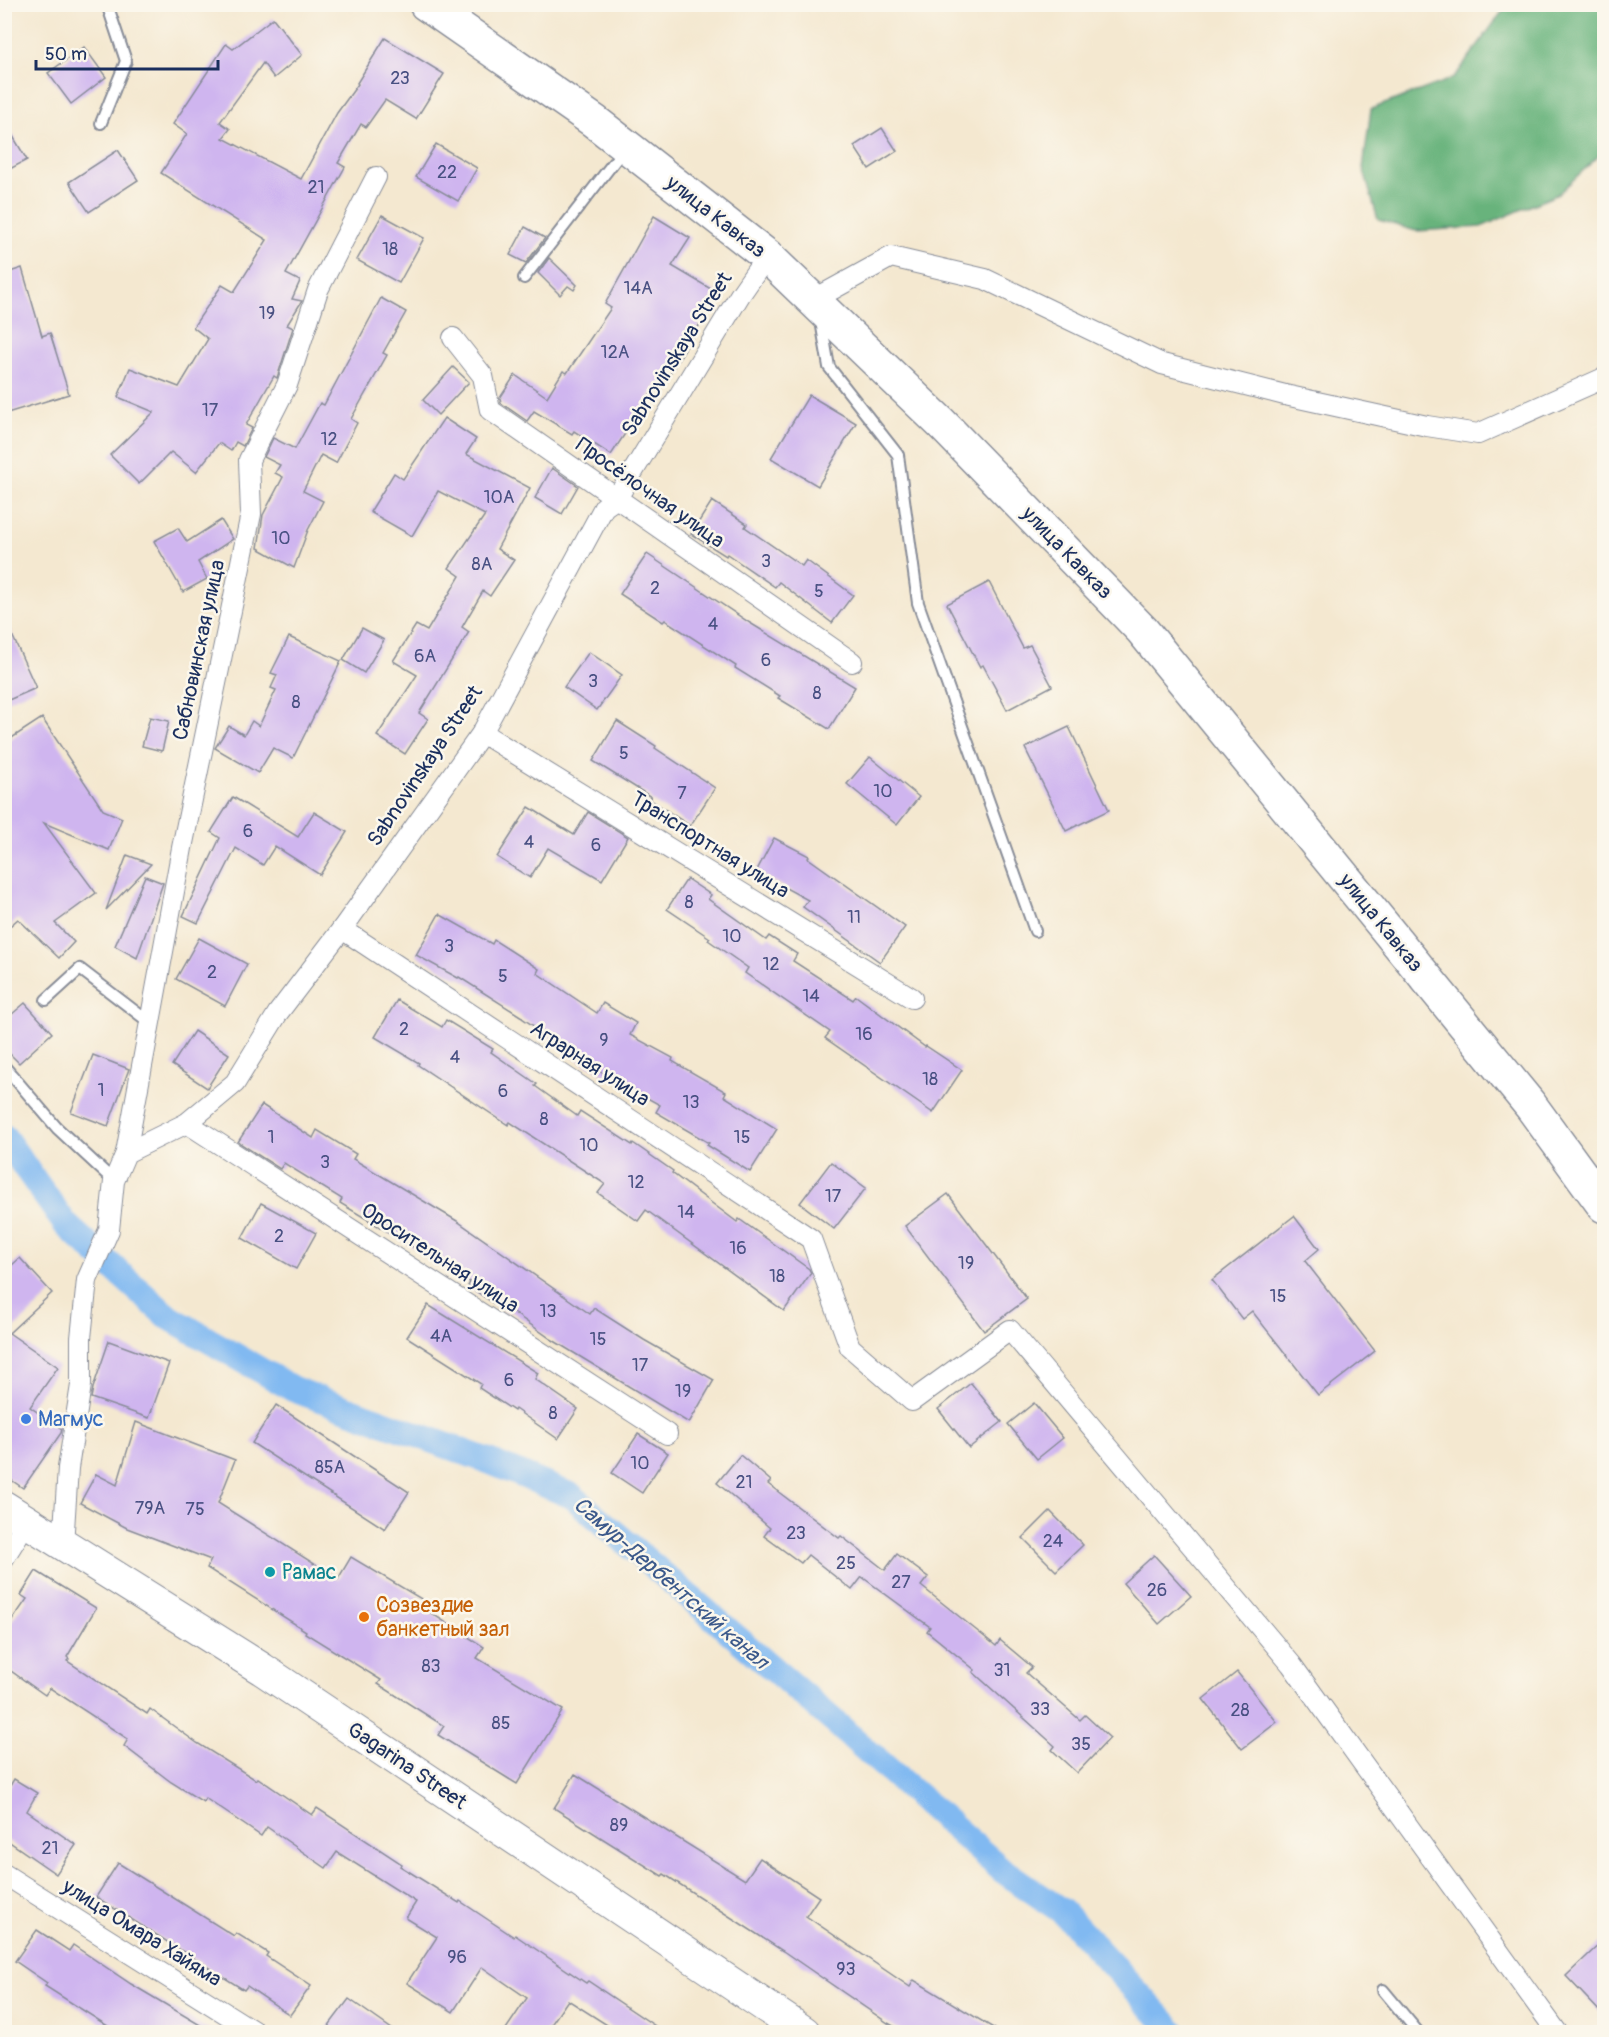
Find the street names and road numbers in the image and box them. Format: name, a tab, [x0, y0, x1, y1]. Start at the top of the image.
street label: улица Кавказ	[660, 169, 771, 265]
street label: Sabnovinskaya Street	[616, 266, 739, 441]
street label: Просёлочная улица	[570, 432, 730, 554]
street label: улица Кавказ	[1015, 500, 1118, 605]
street label: Сабновинская улица	[167, 557, 231, 743]
street label: Sabnovinskaya Street	[361, 680, 489, 852]
street label: Транспортная улица	[626, 785, 794, 905]
street label: улица Кавказ	[1332, 867, 1429, 978]
street label: Аграрная улица	[525, 1015, 655, 1113]
street label: Оросительная улица	[356, 1197, 524, 1319]
street label: Gagarina Street	[342, 1716, 472, 1816]
street label: улица Омара Хайяма	[57, 1873, 227, 1993]

